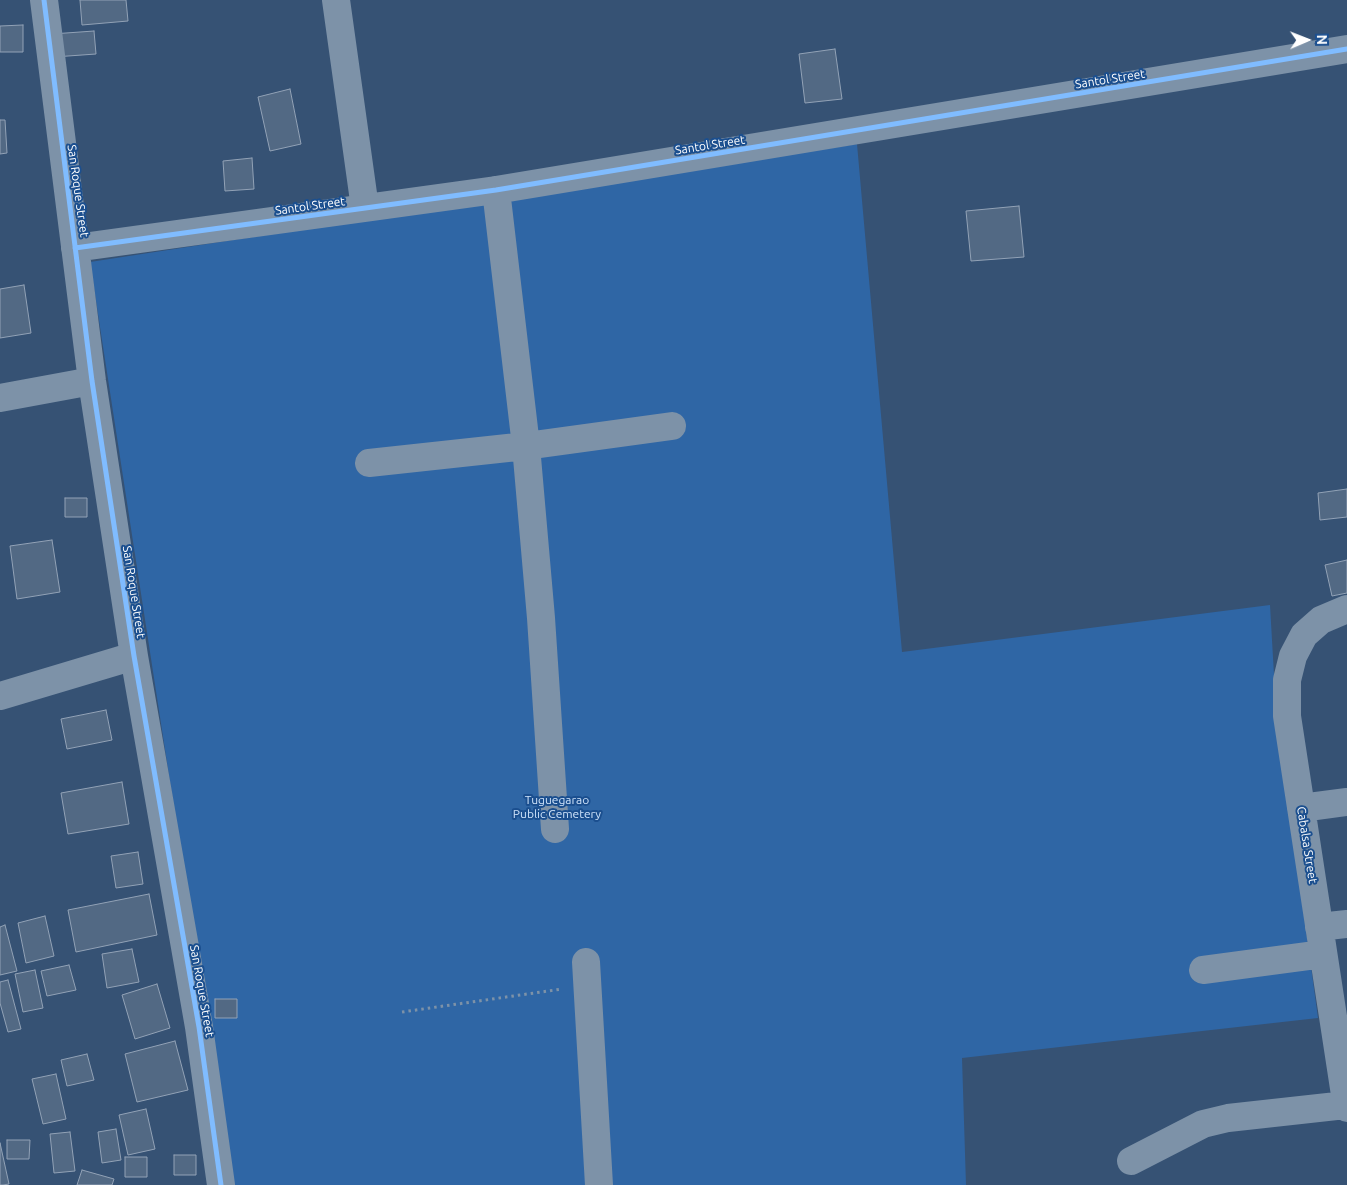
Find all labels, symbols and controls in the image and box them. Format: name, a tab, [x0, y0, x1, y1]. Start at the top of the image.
north arrow	[1282, 15, 1332, 65]
text: N	[1314, 34, 1330, 45]
street label: Santol Street	[1074, 66, 1146, 92]
street label: Santol Street	[674, 132, 746, 158]
street label: San Roque Street	[64, 144, 92, 238]
street label: Santol Street	[274, 194, 346, 218]
street label: San Roque Street	[120, 545, 148, 639]
park label: Tuguegarao Public Cemetery	[513, 793, 601, 821]
street label: Cabalsa Street	[1294, 806, 1320, 884]
street label: San Roque Street	[187, 944, 217, 1038]

